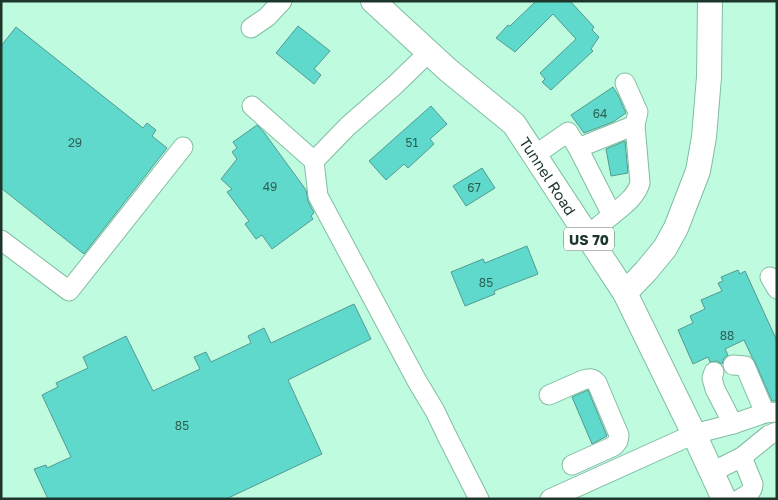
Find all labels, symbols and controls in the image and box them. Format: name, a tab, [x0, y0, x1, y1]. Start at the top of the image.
house number: 64	[593, 106, 607, 121]
street label: Tunnel Road	[516, 134, 580, 218]
house number: 29	[68, 135, 82, 150]
house number: 51	[406, 135, 419, 150]
house number: 49	[263, 179, 277, 194]
house number: 67	[467, 180, 481, 195]
road number: US 70	[564, 228, 614, 250]
house number: 85	[479, 275, 493, 290]
house number: 88	[720, 328, 734, 343]
house number: 85	[175, 418, 189, 433]

